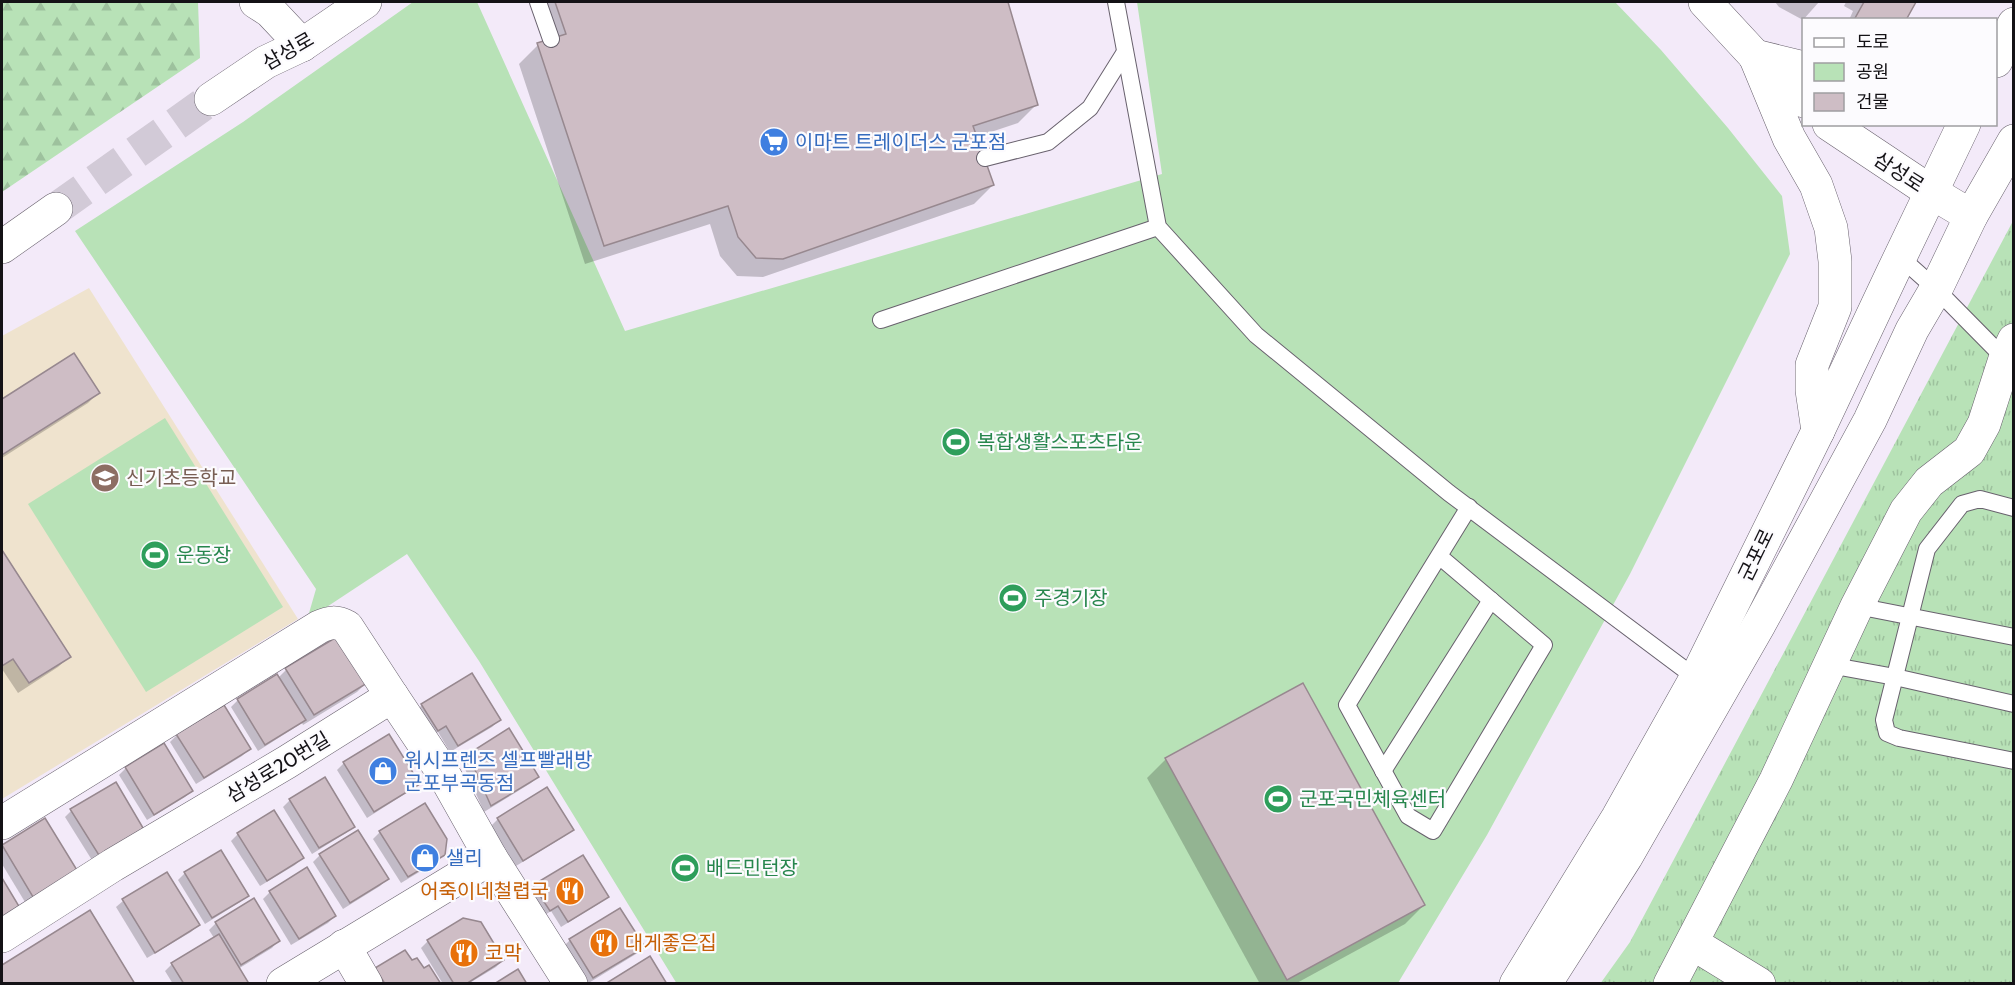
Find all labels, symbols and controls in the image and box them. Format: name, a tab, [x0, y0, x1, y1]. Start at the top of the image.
legend	[1802, 18, 1997, 126]
street label: 삼성로	[258, 27, 318, 75]
text: 도로	[1856, 31, 1889, 53]
text: 공원	[1856, 61, 1889, 83]
text: 건물	[1856, 91, 1889, 113]
supermarket icon: 이마트 트레이더스 군포점	[758, 126, 790, 158]
place label: 이마트 트레이더스 군포점	[795, 130, 1006, 154]
street label: 삼성로	[1869, 147, 1929, 197]
sports icon: 복합생활스포츠타운	[940, 426, 972, 458]
place label: 복합생활스포츠타운	[977, 430, 1143, 454]
school or university icon: 신기초등학교	[89, 462, 121, 494]
place label: 신기초등학교	[126, 466, 236, 490]
street label: 군포로	[1733, 525, 1779, 585]
sports icon: 운동장	[139, 539, 171, 571]
place label: 운동장	[176, 543, 231, 567]
sports icon: 주경기장	[997, 582, 1029, 614]
place label: 주경기장	[1034, 586, 1108, 610]
street label: 삼성로20번길	[222, 727, 334, 807]
place label: 워시프렌즈 셀프빨래방 군포부곡동점	[404, 748, 593, 795]
shop icon: 워시프렌즈 셀프빨래방 군포부곡동점	[367, 755, 399, 787]
sports icon: 군포국민체육센터	[1262, 783, 1294, 815]
place label: 군포국민체육센터	[1299, 787, 1446, 811]
shop icon: 샐리	[409, 842, 441, 874]
place label: 샐리	[446, 846, 483, 870]
sports icon: 배드민턴장	[669, 852, 701, 884]
place label: 배드민턴장	[706, 856, 798, 880]
restaurant icon: 어죽이네철렵국	[554, 875, 586, 907]
place label: 어죽이네철렵국	[420, 879, 549, 903]
restaurant icon: 대게좋은집	[588, 927, 620, 959]
place label: 대게좋은집	[625, 931, 717, 955]
restaurant icon: 코막	[448, 937, 480, 969]
place label: 코막	[485, 941, 522, 965]

